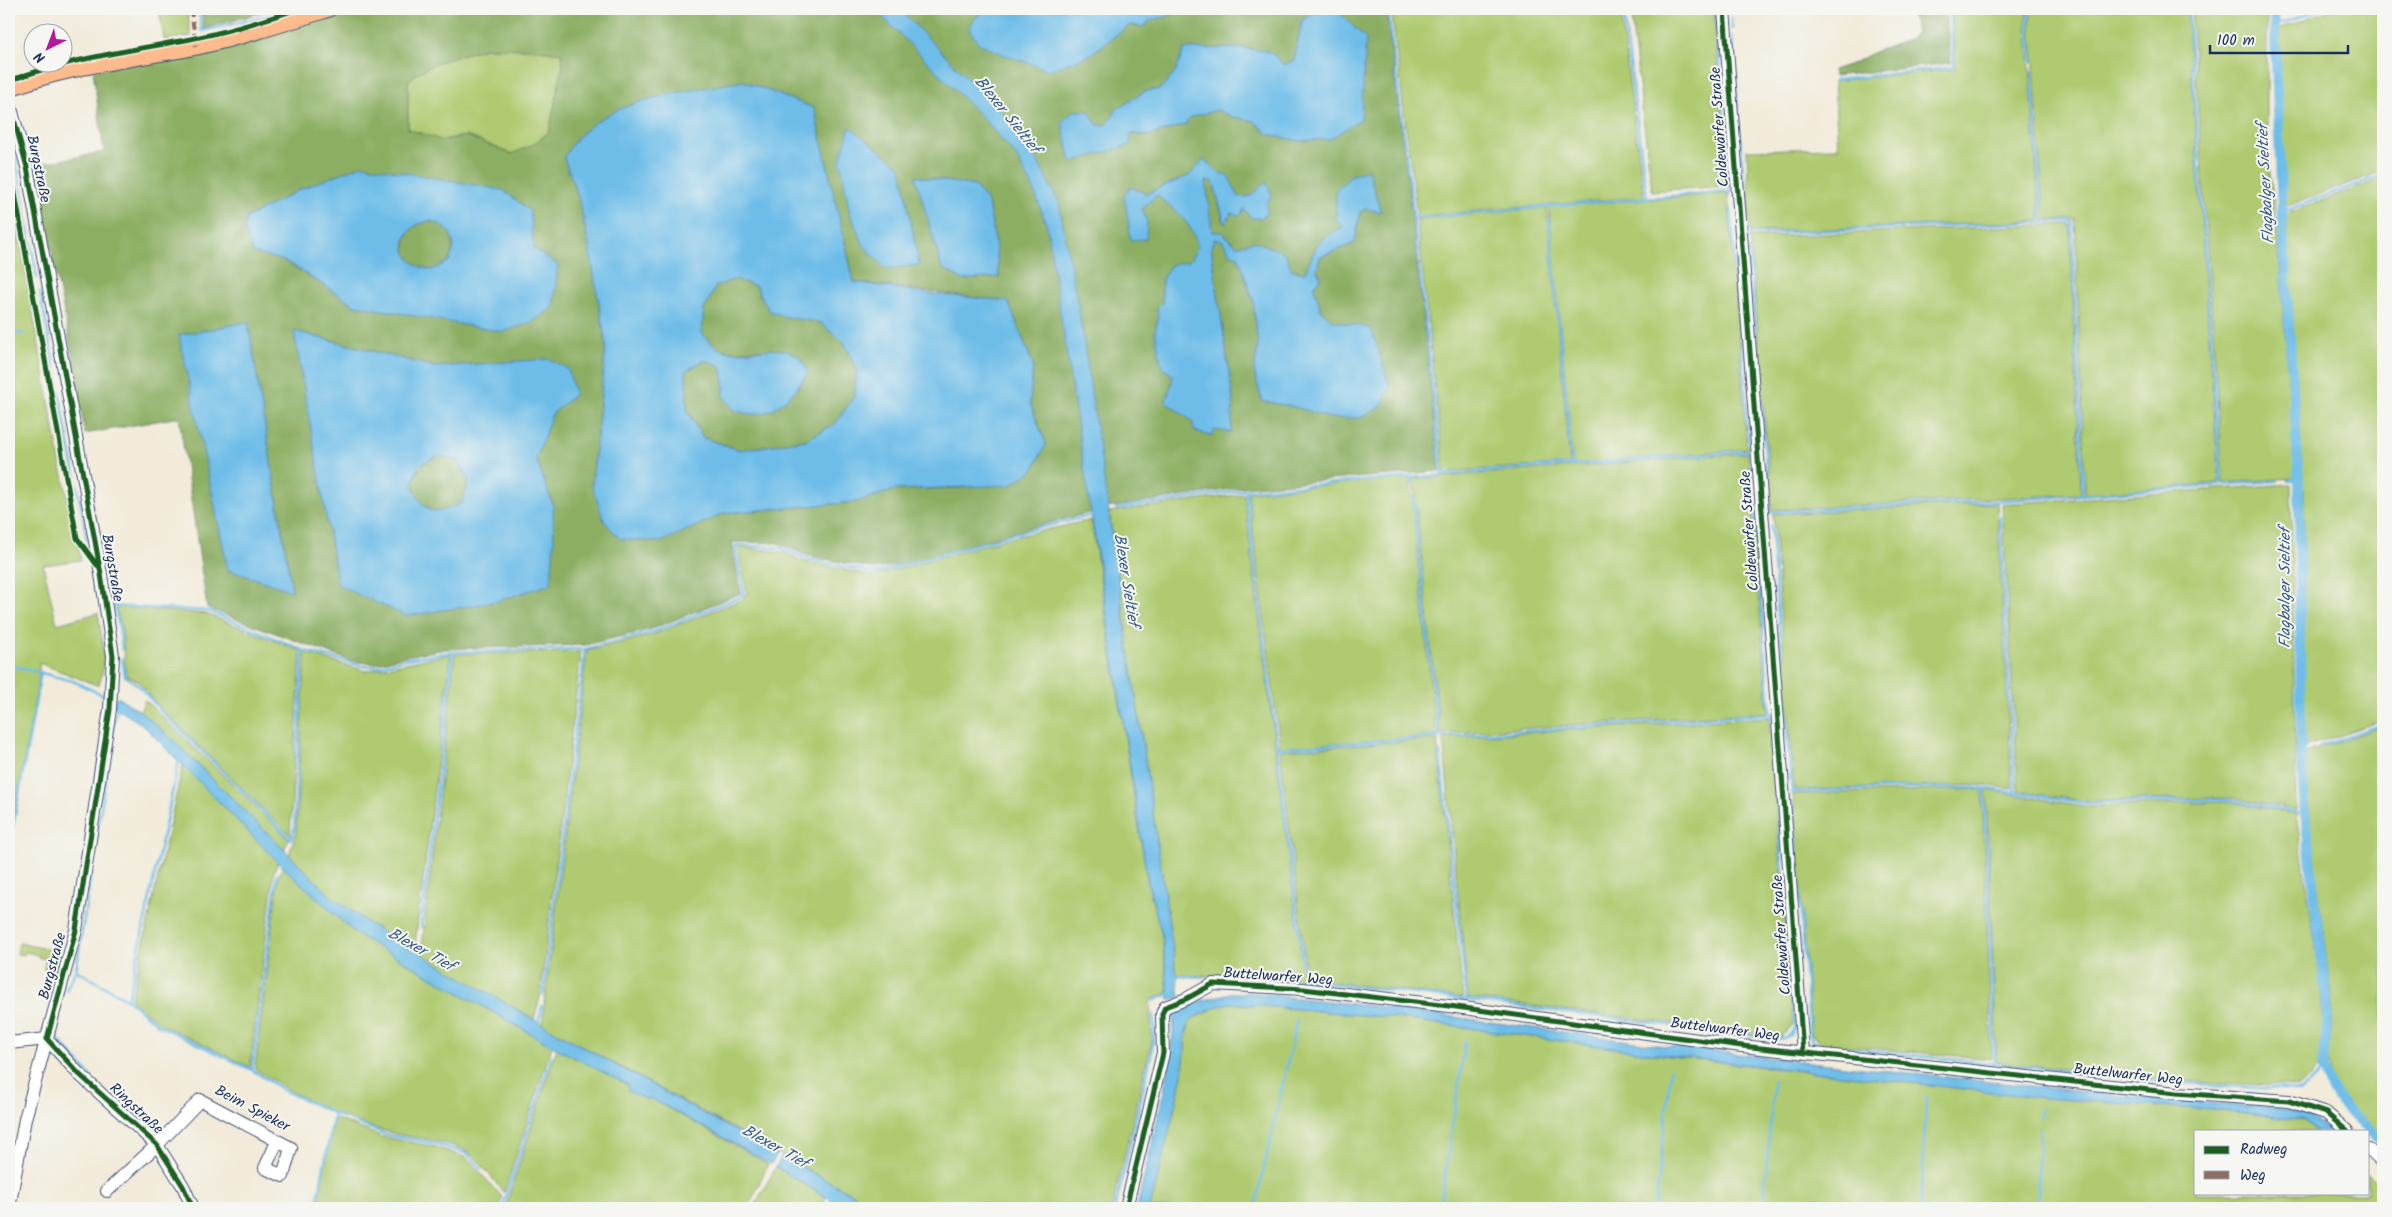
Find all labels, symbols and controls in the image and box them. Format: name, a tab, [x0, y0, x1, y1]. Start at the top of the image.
north arrow	[22, 22, 72, 72]
scale bar	[2210, 22, 2347, 54]
text: 100 m	[2217, 29, 2255, 53]
text: N	[29, 46, 51, 68]
street label: Coldewärfer Straße	[1704, 66, 1736, 188]
water label: Blexer Sieltief	[968, 71, 1049, 163]
water label: Flagbalger Sieltief	[2250, 118, 2282, 245]
street label: Burgstraße	[19, 133, 57, 205]
street label: Coldewärfer Straße	[1734, 470, 1766, 592]
water label: Flagbalger Sieltief	[2273, 523, 2298, 648]
street label: Burgstraße	[94, 532, 130, 604]
water label: Blexer Sieltief	[1106, 532, 1146, 633]
street label: Coldewärfer Straße	[1766, 874, 1798, 996]
water label: Blexer Tief	[383, 921, 463, 981]
street label: Burgstraße	[33, 930, 74, 1002]
street label: Buttelwarfer Weg	[1222, 961, 1334, 993]
street label: Buttelwarfer Weg	[1669, 1011, 1781, 1049]
street label: Buttelwarfer Weg	[2072, 1057, 2184, 1093]
street label: Ringstraße	[103, 1077, 169, 1141]
street label: Beim Spieker	[210, 1079, 295, 1139]
water label: Blexer Tief	[737, 1118, 817, 1178]
legend	[2194, 1130, 2370, 1194]
text: Radweg	[2240, 1138, 2287, 1162]
text: Weg	[2240, 1164, 2266, 1188]

